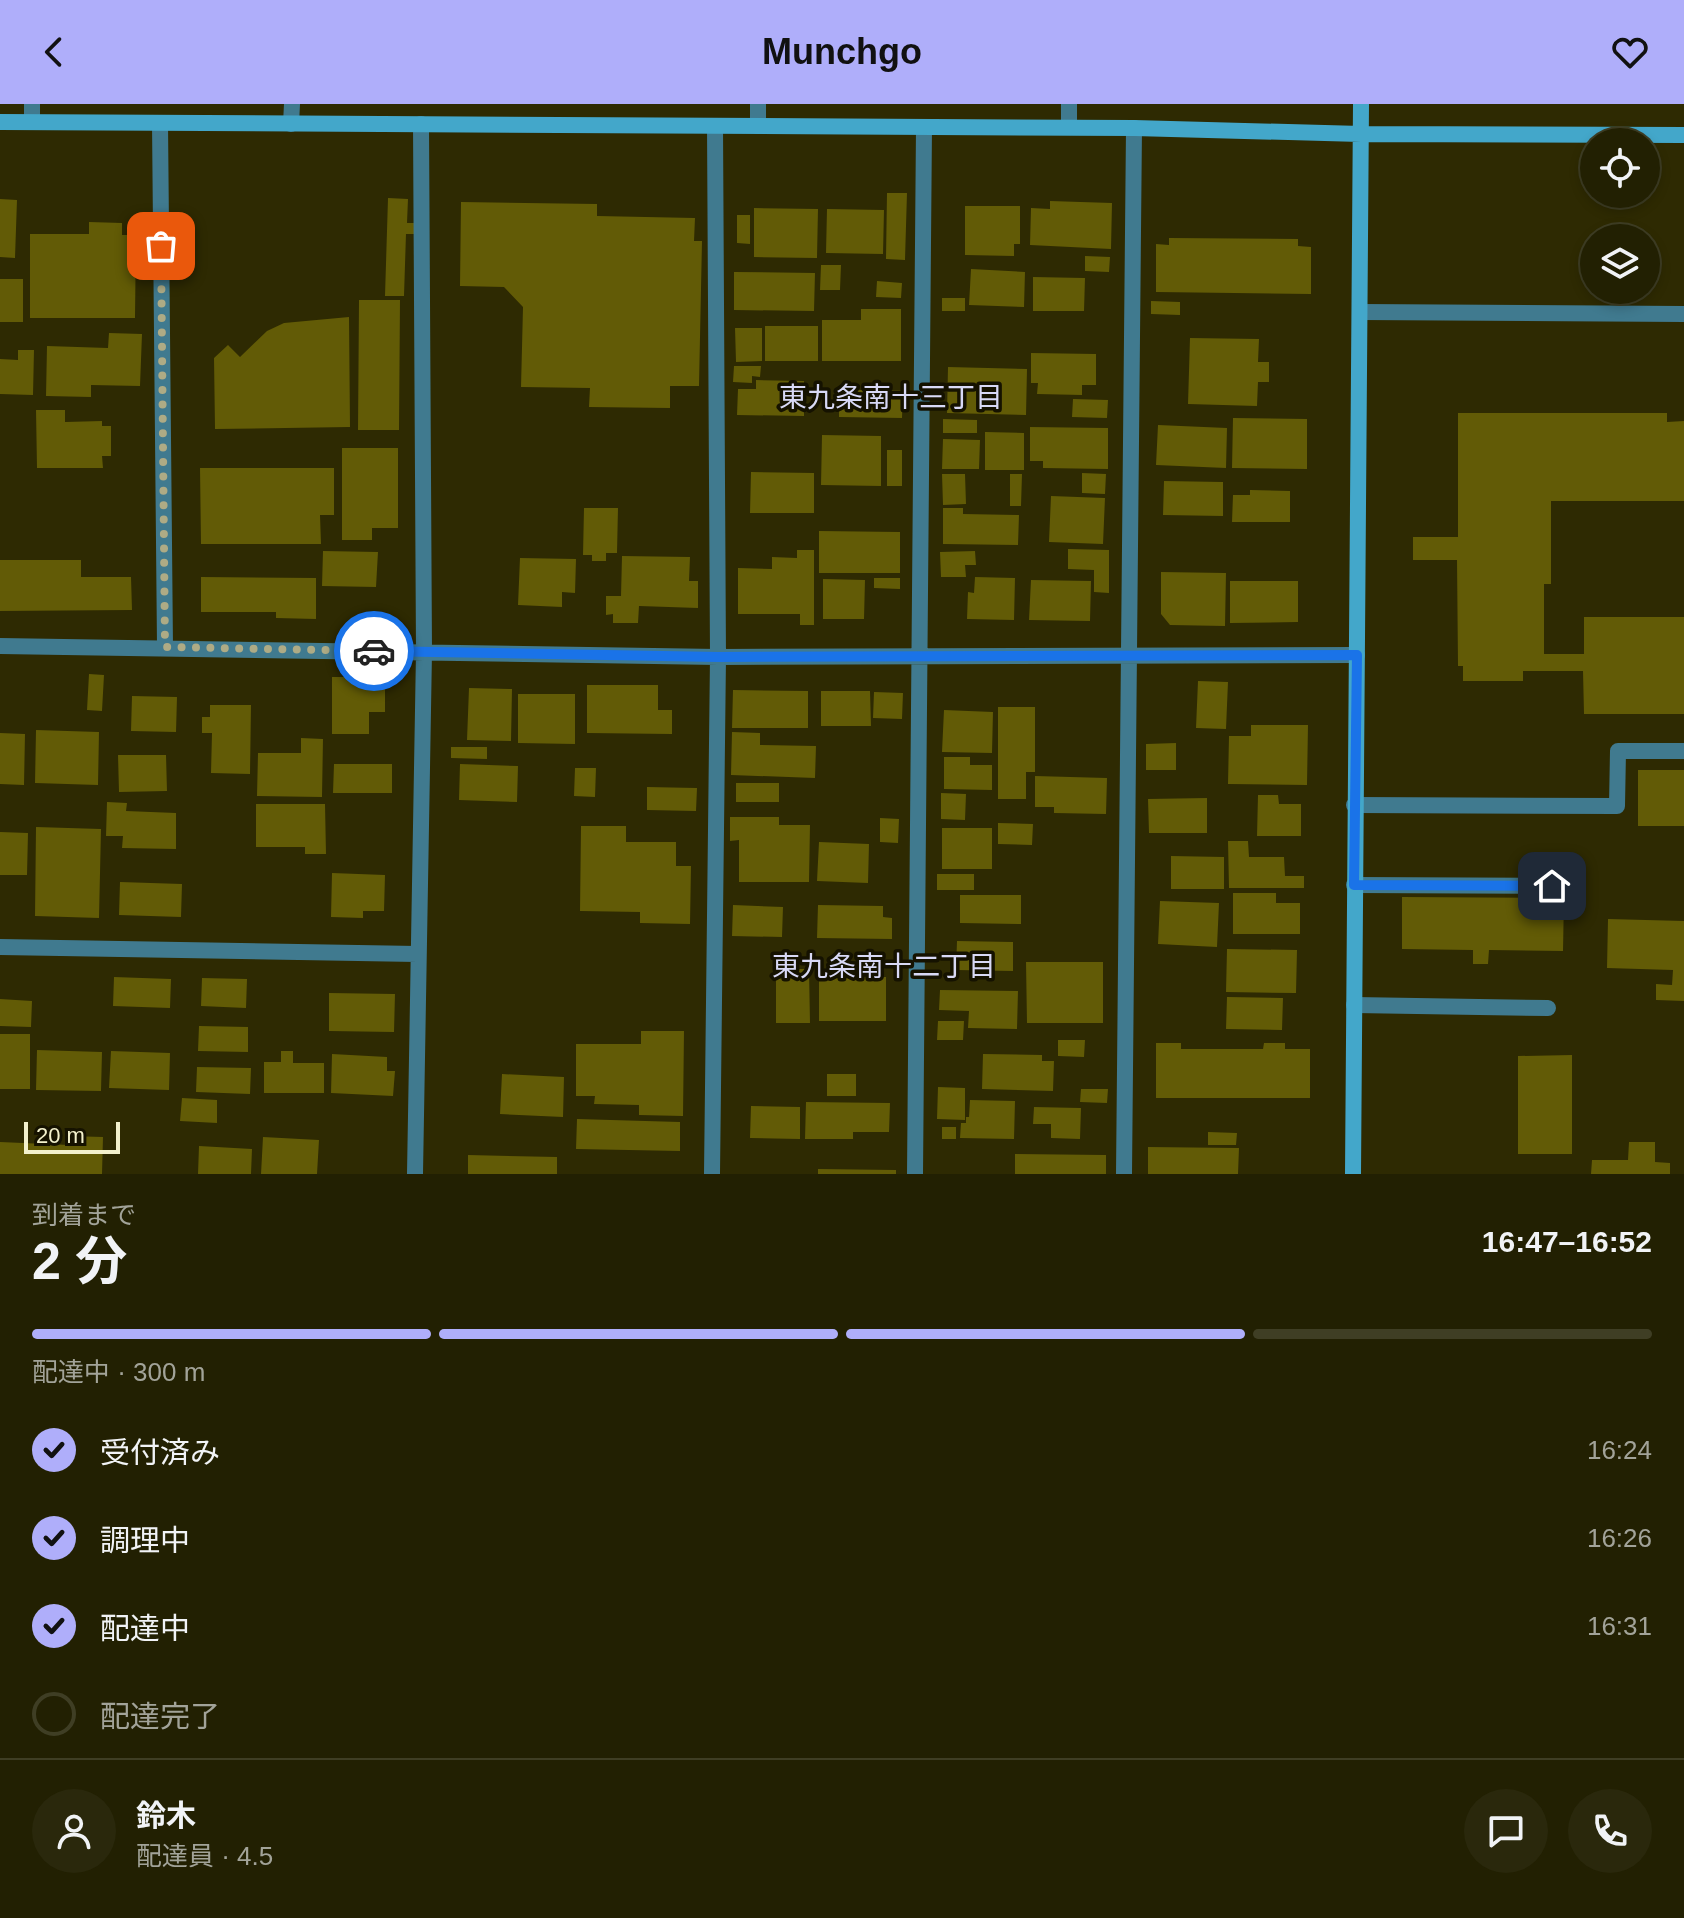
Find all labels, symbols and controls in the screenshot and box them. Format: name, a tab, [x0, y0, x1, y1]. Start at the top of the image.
icon: back	[32, 30, 76, 74]
icon: heart	[1608, 30, 1652, 74]
text: Munchgo	[762, 31, 922, 72]
map controls	[1580, 128, 1660, 304]
button: locate	[1580, 128, 1660, 208]
pin	[127, 212, 195, 280]
icon: bag	[139, 224, 183, 268]
button: layers	[1580, 224, 1660, 304]
district label: 東九条南十三丁目	[779, 382, 1003, 413]
courier	[334, 611, 414, 691]
icon: car	[352, 629, 396, 673]
pin	[1518, 852, 1586, 920]
icon: home	[1530, 864, 1574, 908]
district label: 東九条南十二丁目	[772, 951, 996, 982]
scale bar	[24, 1118, 120, 1154]
text: 20 m	[36, 1123, 85, 1148]
text: 到着まで	[32, 1200, 136, 1230]
text: 16:47–16:52	[1482, 1225, 1652, 1258]
text: 2 分	[32, 1232, 127, 1290]
text: 配達中 · 300 m	[32, 1357, 205, 1387]
icon: check	[32, 1428, 76, 1472]
text: 16:24	[1587, 1435, 1652, 1465]
text: 受付済み	[100, 1436, 220, 1469]
icon: check	[32, 1516, 76, 1560]
text: 16:26	[1587, 1523, 1652, 1553]
text: 調理中	[100, 1524, 190, 1557]
icon: check	[32, 1604, 76, 1648]
text: 16:31	[1587, 1611, 1652, 1641]
text: 配達中	[100, 1612, 190, 1645]
text: 配達完了	[100, 1700, 220, 1733]
button: person	[32, 1789, 116, 1873]
button: chat	[1464, 1789, 1548, 1873]
button: phone	[1568, 1789, 1652, 1873]
text: 鈴木	[136, 1799, 196, 1832]
text: 配達員 · 4.5	[136, 1841, 273, 1871]

